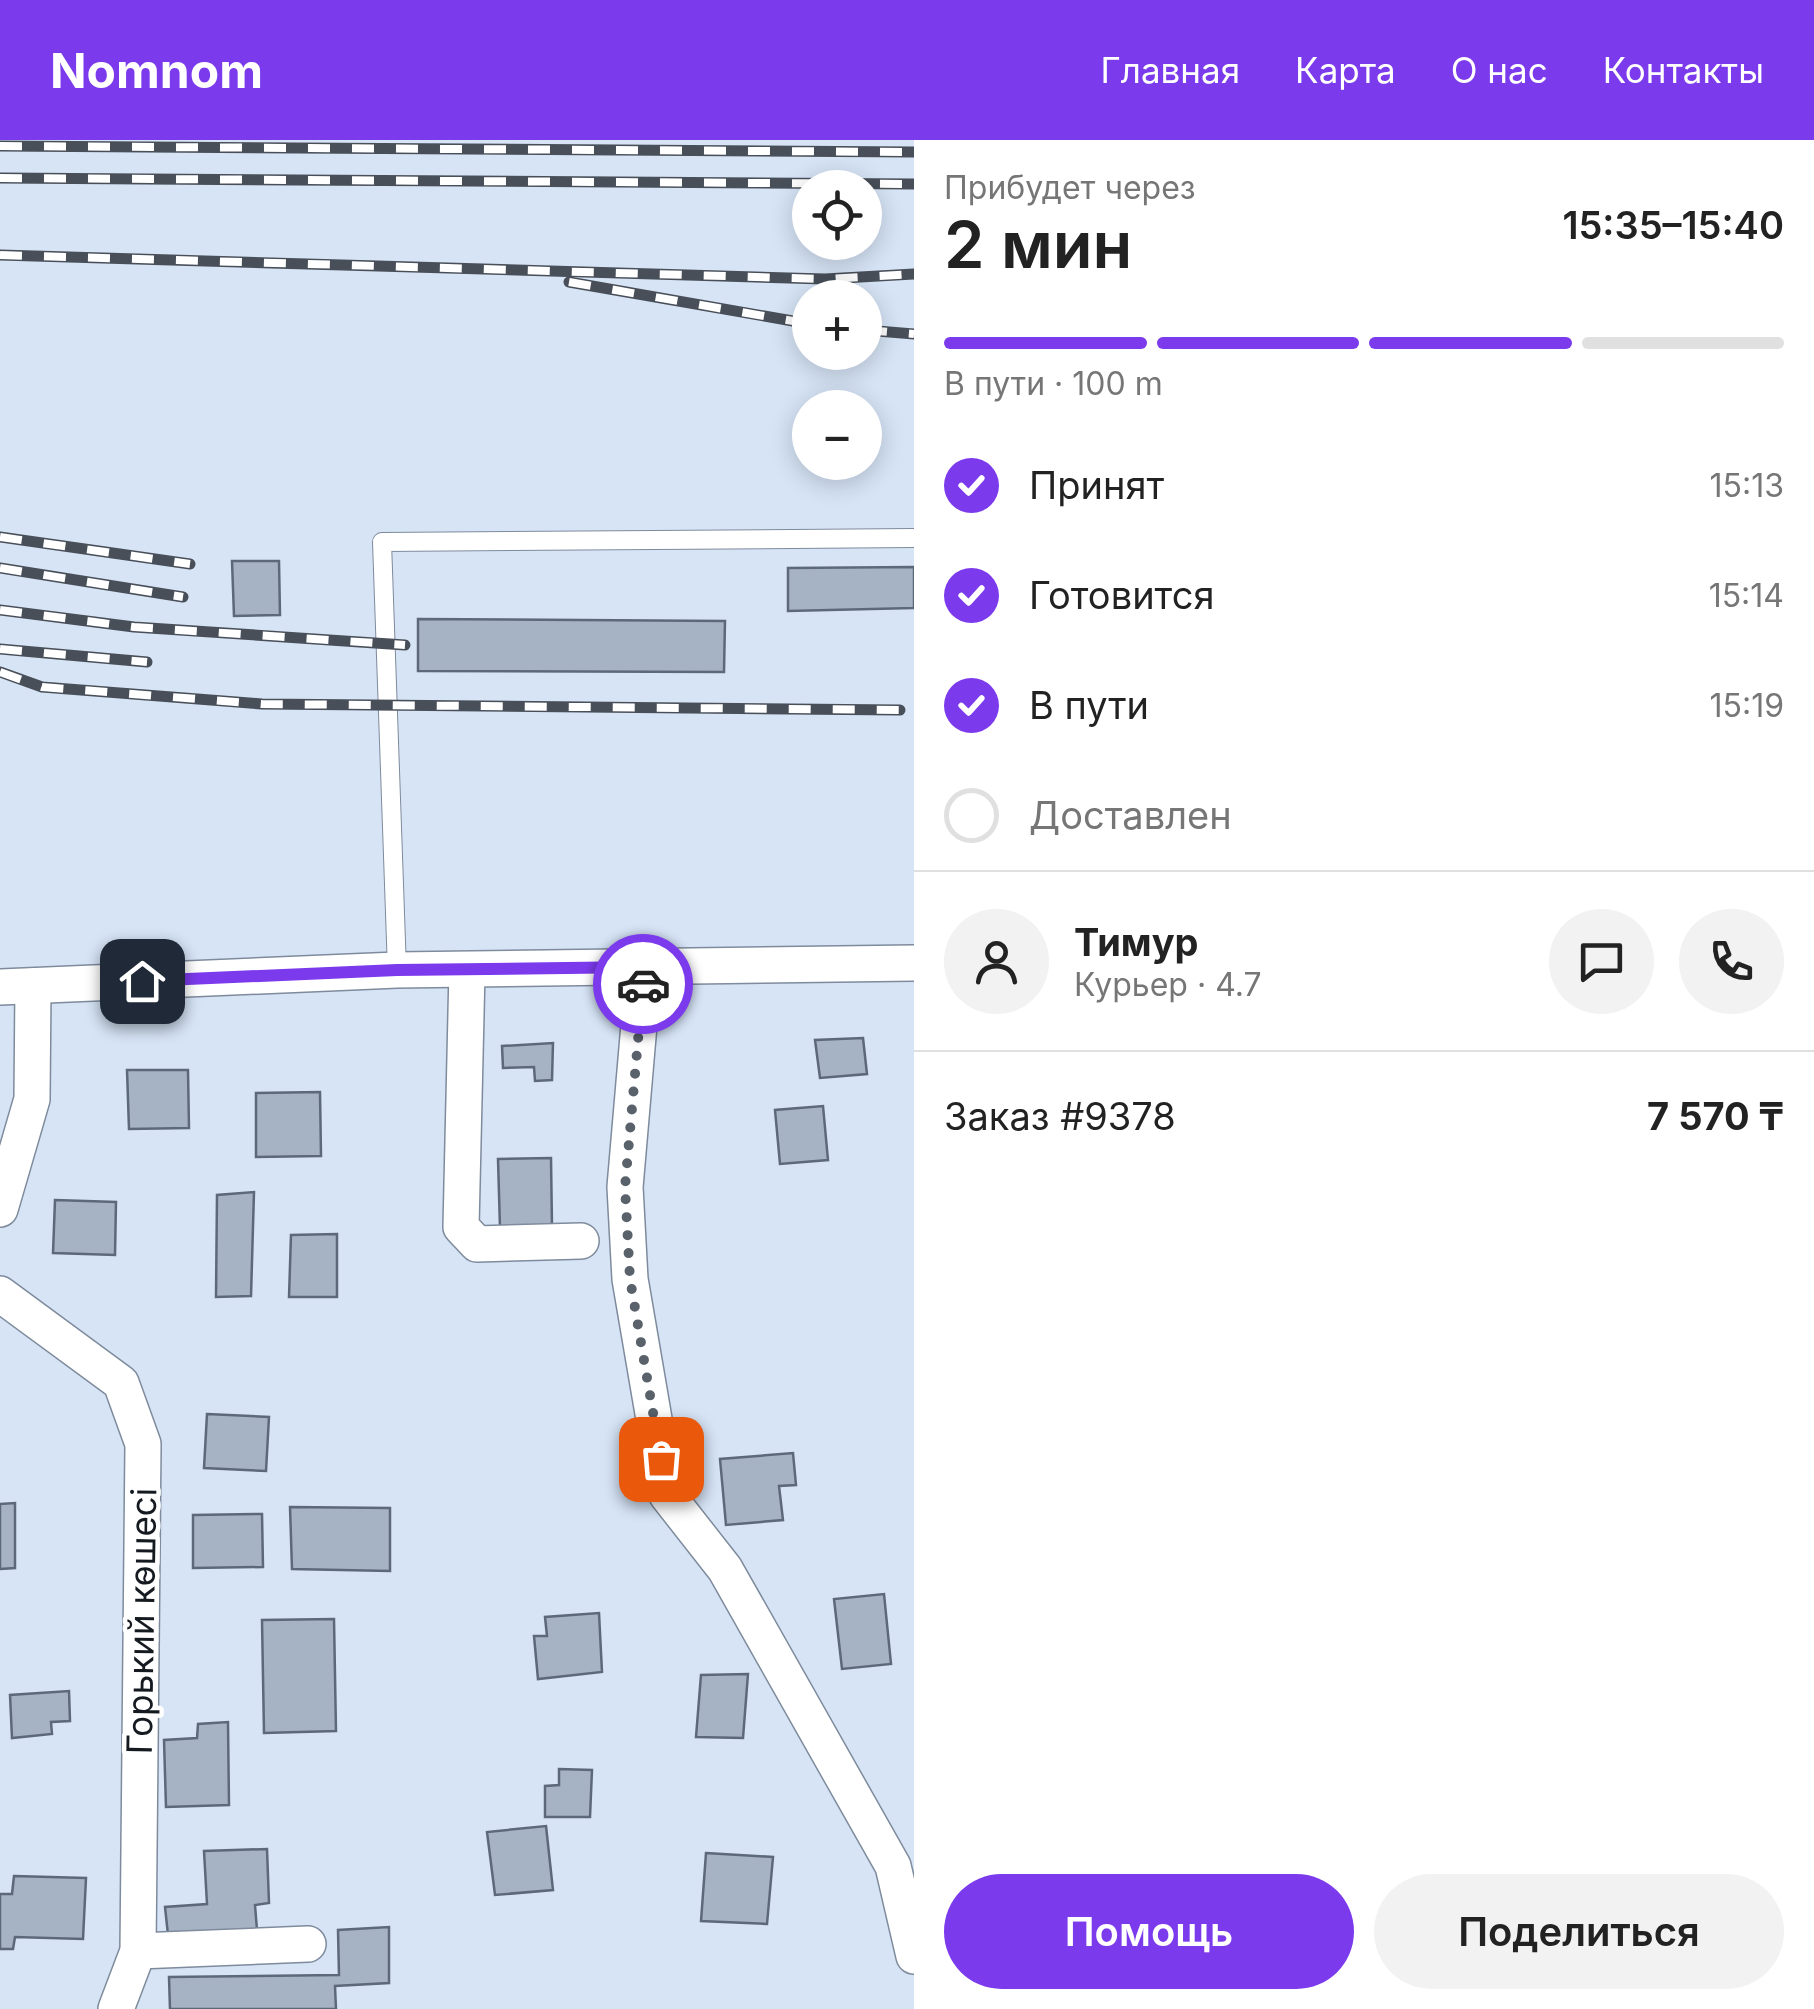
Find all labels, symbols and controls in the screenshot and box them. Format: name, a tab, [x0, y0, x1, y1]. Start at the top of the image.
text: Nomnom	[50, 41, 263, 100]
text: Главная	[1101, 49, 1240, 91]
text: Карта	[1295, 49, 1396, 91]
text: О нас	[1451, 49, 1548, 91]
text: Контакты	[1603, 49, 1764, 91]
text: Прибудет через	[944, 168, 1196, 207]
map controls	[792, 170, 882, 480]
button: locate	[792, 170, 882, 260]
text: 15:35–15:40	[1562, 202, 1784, 248]
text: 2 мин	[944, 205, 1132, 284]
button: +	[792, 280, 882, 370]
text: В пути · 100 m	[944, 364, 1163, 403]
button: −	[792, 390, 882, 480]
icon: check	[944, 458, 999, 513]
text: Принят	[1029, 462, 1164, 508]
text: 15:13	[1710, 466, 1784, 505]
icon: check	[944, 568, 999, 623]
text: Готовится	[1029, 572, 1214, 618]
text: 15:14	[1709, 576, 1784, 615]
icon: check	[944, 678, 999, 733]
text: В пути	[1029, 682, 1149, 728]
text: 15:19	[1709, 686, 1784, 725]
text: Доставлен	[1029, 792, 1232, 838]
button: person	[944, 909, 1049, 1014]
button: chat	[1549, 909, 1654, 1014]
button: phone	[1679, 909, 1784, 1014]
text: Тимур	[1074, 919, 1199, 965]
courier	[593, 934, 693, 1034]
pin	[100, 939, 185, 1024]
icon: home	[115, 954, 170, 1009]
icon: car	[616, 957, 671, 1012]
text: Курьер · 4.7	[1074, 965, 1262, 1004]
text: Заказ #9378	[944, 1093, 1176, 1139]
text: 7 570 ₸	[1647, 1093, 1784, 1139]
pin	[619, 1417, 704, 1502]
icon: bag	[634, 1432, 689, 1487]
street label: Горький көшесі	[118, 1487, 164, 1755]
button: Помощь	[944, 1874, 1354, 1989]
button: Поделиться	[1374, 1874, 1784, 1989]

